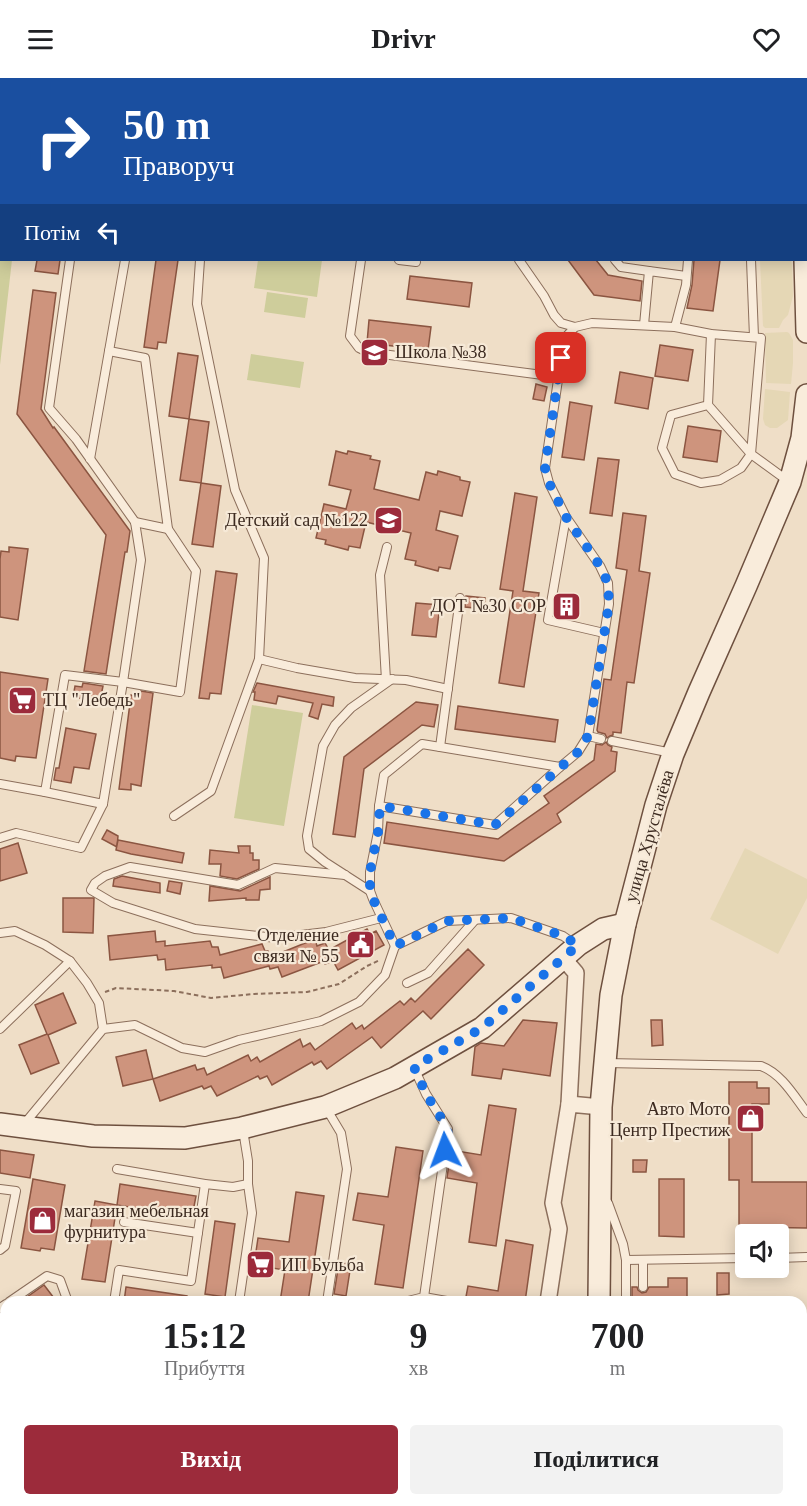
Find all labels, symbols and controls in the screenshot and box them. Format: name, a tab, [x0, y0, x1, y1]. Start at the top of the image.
icon: menu	[24, 23, 57, 56]
icon: heart	[750, 23, 783, 56]
text: Drivr	[371, 24, 436, 54]
icon: right	[24, 102, 102, 180]
text: 50 m	[123, 102, 211, 148]
text: Праворуч	[123, 151, 234, 181]
icon: left	[92, 216, 125, 249]
text: Потім	[24, 220, 80, 245]
pin	[535, 332, 586, 383]
school or university icon: Школа №38	[358, 336, 390, 368]
icon: arrive	[544, 341, 577, 374]
place label: Школа №38	[395, 342, 486, 362]
school or university icon: Детский сад №122	[373, 504, 405, 536]
place label: Детский сад №122	[225, 510, 368, 530]
building icon: ДОТ №30 СОР	[551, 590, 583, 622]
place label: ДОТ №30 СОР	[431, 596, 546, 616]
supermarket icon: ТЦ "Лебедь"	[6, 684, 38, 716]
place label: ТЦ "Лебедь"	[43, 690, 140, 710]
street label: улица Хрусталёва	[620, 767, 678, 905]
place label: Отделение связи № 55	[254, 925, 339, 966]
public building icon: Отделение связи № 55	[344, 929, 376, 961]
place label: Авто Мото Центр Престиж	[609, 1099, 731, 1140]
shop icon: Авто Мото Центр Престиж	[735, 1103, 767, 1135]
position arrow	[413, 1118, 477, 1182]
place label: магазин мебельная фурнитура	[64, 1201, 209, 1242]
shop icon: магазин мебельная фурнитура	[27, 1205, 59, 1237]
map controls	[735, 1224, 789, 1278]
button: sound	[735, 1224, 789, 1278]
supermarket icon: ИП Бульба	[244, 1249, 276, 1281]
place label: ИП Бульба	[281, 1255, 364, 1275]
text: 15:12	[162, 1316, 246, 1356]
text: 9	[409, 1316, 427, 1356]
text: 700	[591, 1316, 645, 1356]
text: Прибуття	[164, 1357, 245, 1379]
text: хв	[409, 1357, 428, 1379]
text: m	[610, 1357, 625, 1379]
button: Вихід	[24, 1425, 398, 1494]
button: Поділитися	[410, 1425, 783, 1494]

